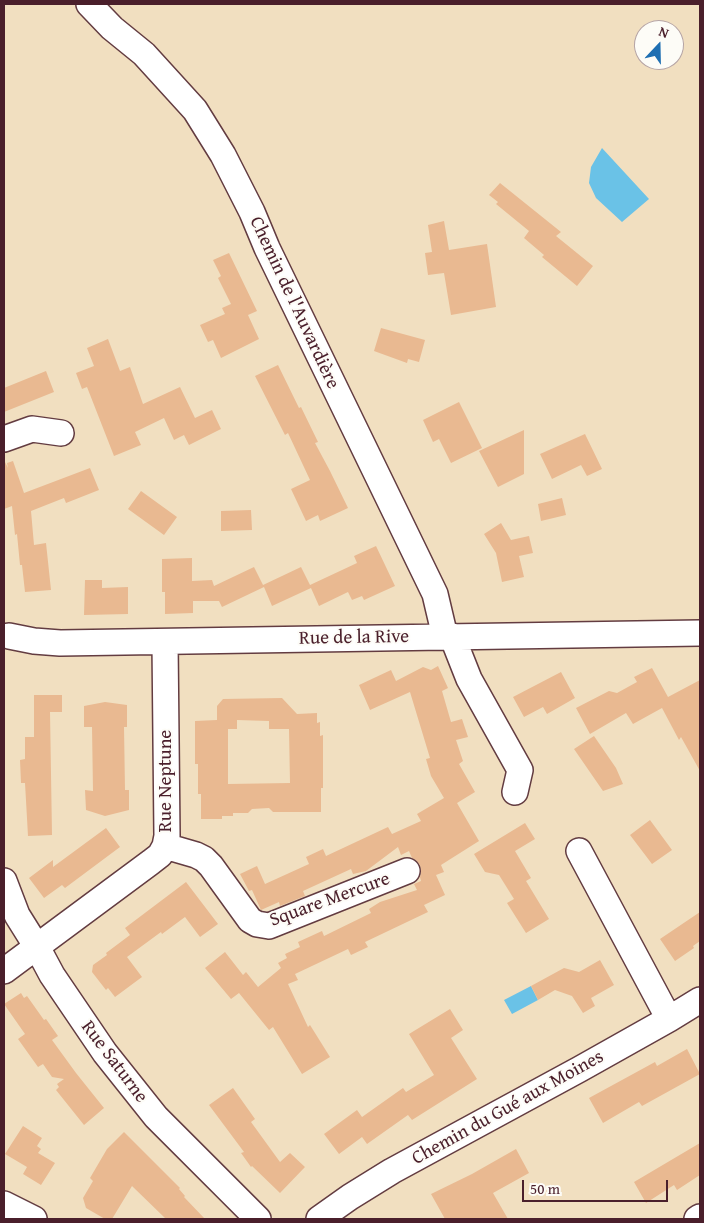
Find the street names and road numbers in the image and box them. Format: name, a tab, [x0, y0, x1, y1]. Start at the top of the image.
street label: Chemin de l'Auvardière	[244, 213, 344, 393]
street label: Rue de la Rive	[299, 626, 409, 650]
street label: Rue Neptune	[155, 730, 177, 832]
street label: Square Mercure	[267, 868, 393, 932]
street label: Rue Saturne	[76, 1016, 152, 1108]
street label: Chemin du Gué aux Moines	[408, 1046, 608, 1170]

